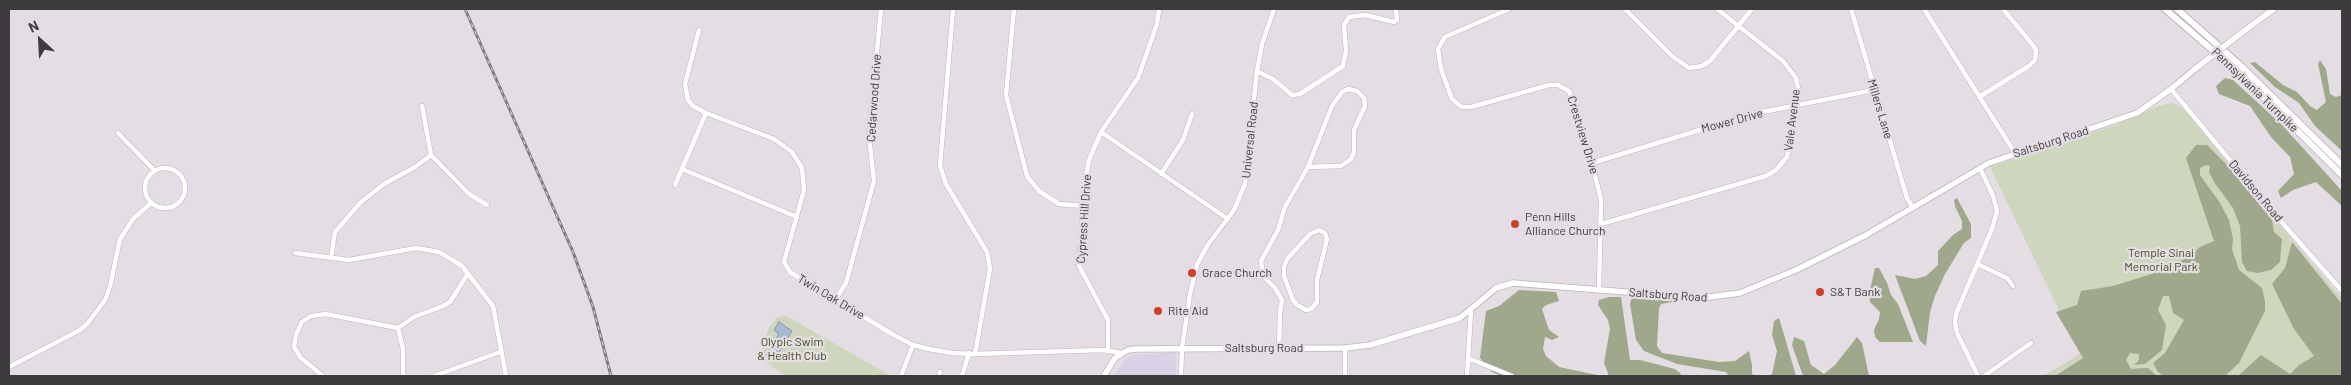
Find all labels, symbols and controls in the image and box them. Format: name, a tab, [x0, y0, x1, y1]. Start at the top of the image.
north arrow	[15, 15, 65, 65]
text: N	[26, 16, 41, 36]
street label: Pennsylvania Turnpike	[2209, 45, 2301, 135]
street label: Cedarwood Drive	[864, 53, 884, 143]
street label: Millers Lane	[1864, 77, 1896, 141]
street label: Vale Avenue	[1781, 88, 1803, 152]
street label: Crestview Drive	[1564, 94, 1602, 176]
street label: Universal Road	[1239, 101, 1261, 179]
street label: Mower Drive	[1700, 106, 1764, 136]
street label: Saltsburg Road	[2011, 123, 2091, 161]
street label: Davidson Road	[2226, 157, 2286, 225]
street label: Cypress Hill Drive	[1074, 174, 1094, 264]
place label: Penn Hills Alliance Church	[1525, 210, 1606, 238]
marker: Penn Hills Alliance Church	[1509, 218, 1521, 230]
park label: Temple Sinai Memorial Park	[2124, 246, 2198, 274]
place label: Grace Church	[1202, 266, 1272, 280]
marker: Grace Church	[1186, 267, 1198, 279]
street label: Twin Oak Drive	[795, 271, 867, 323]
street label: Saltsburg Road	[1628, 285, 1708, 305]
place label: S&T Bank	[1830, 285, 1880, 299]
marker: S&T Bank	[1814, 286, 1826, 298]
place label: Rite Aid	[1168, 304, 1208, 318]
marker: Rite Aid	[1152, 305, 1164, 317]
park label: Olypic Swim & Health Club	[757, 335, 827, 363]
street label: Saltsburg Road	[1225, 341, 1303, 355]

